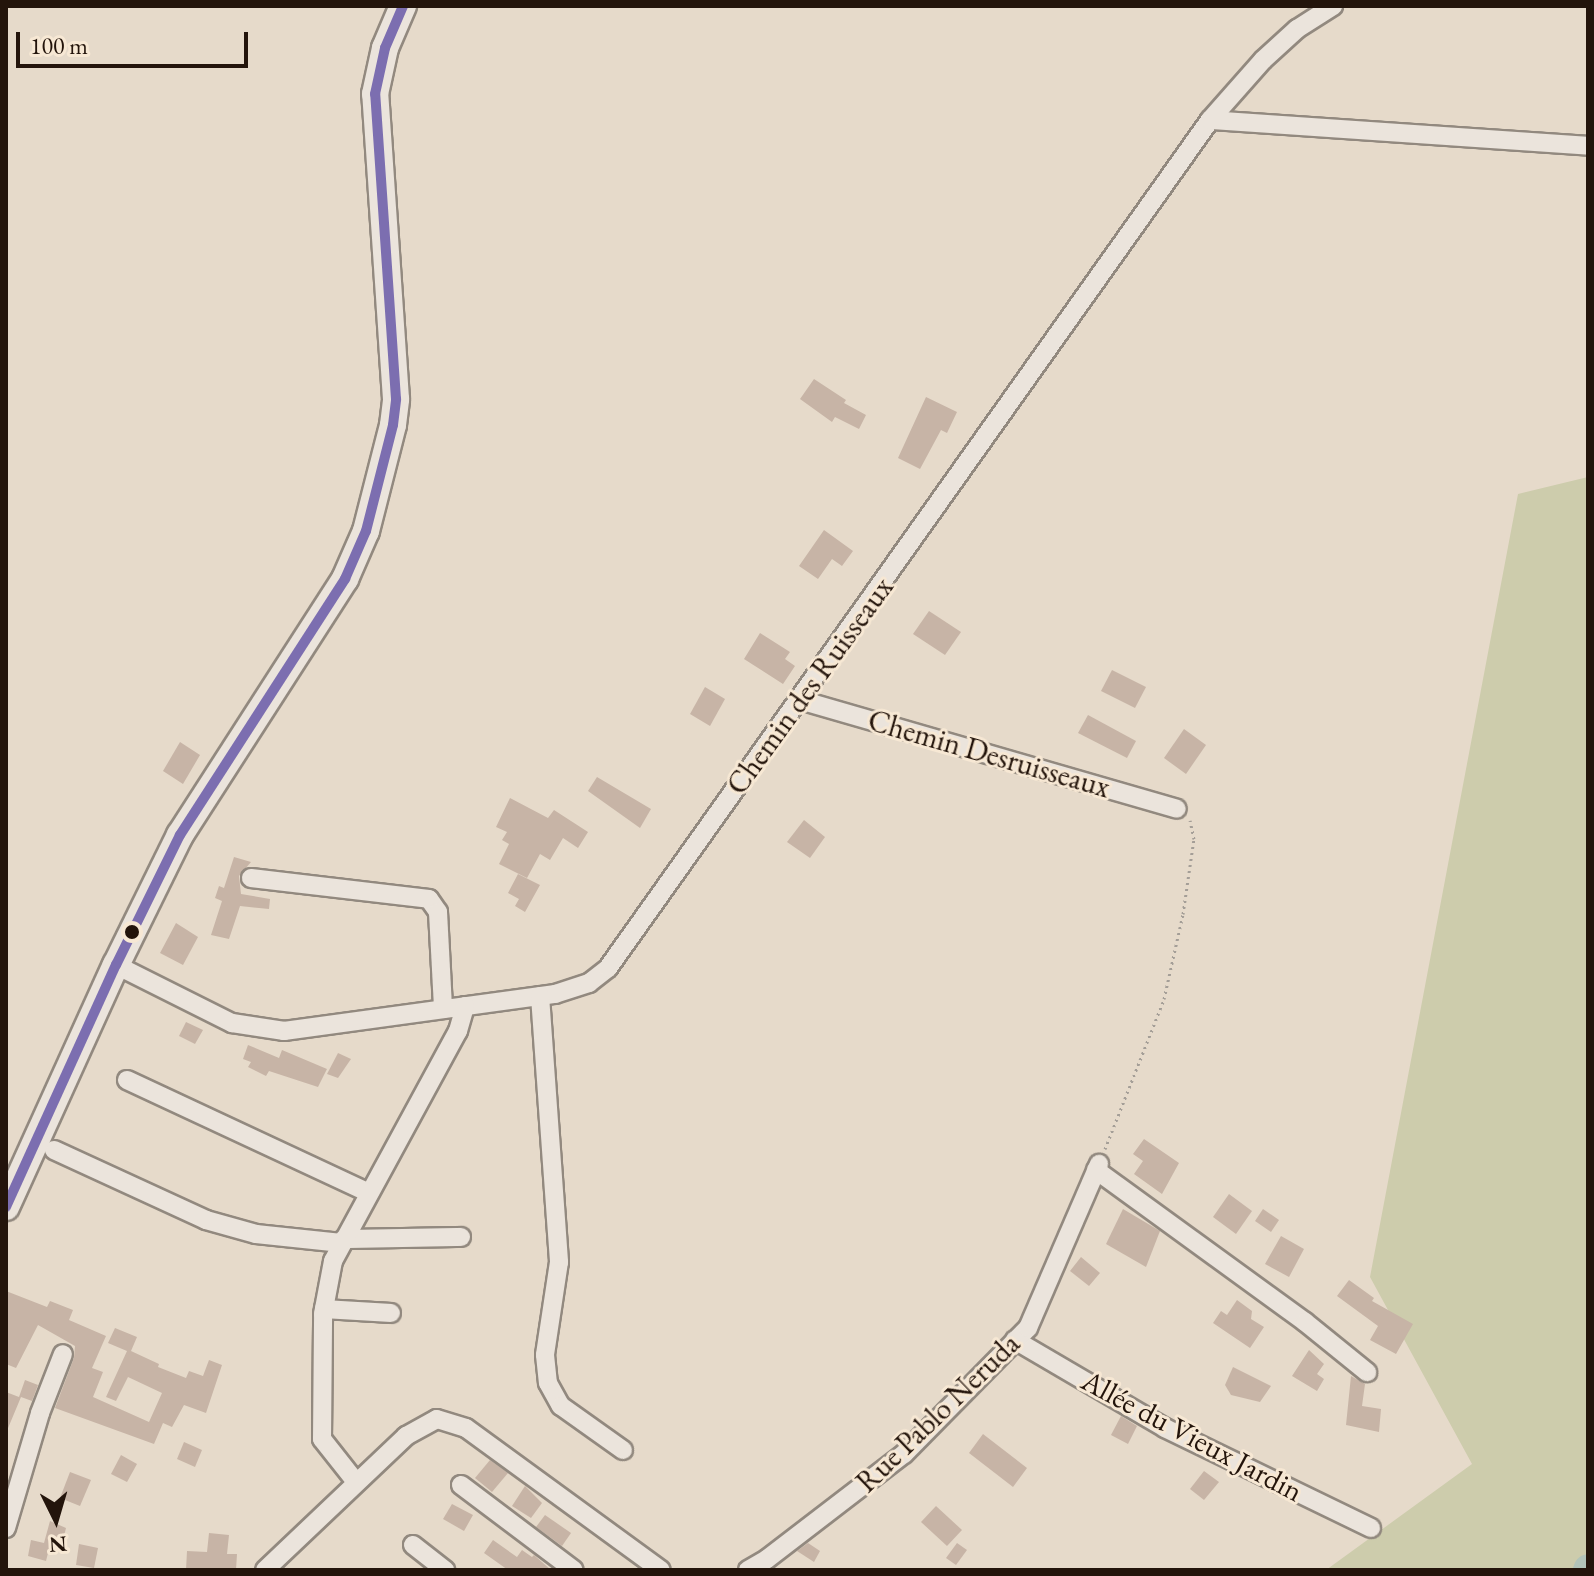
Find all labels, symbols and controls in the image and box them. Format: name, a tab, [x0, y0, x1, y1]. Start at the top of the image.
scale bar	[20, 16, 252, 66]
text: 100 m	[30, 30, 88, 61]
street label: Chemin des Ruisseaux	[719, 570, 901, 802]
street label: Chemin Desruisseaux	[864, 702, 1114, 806]
unlabelled marker	[124, 924, 140, 940]
street label: Rue Pablo Neruda	[849, 1326, 1027, 1500]
street label: Allée du Vieux Jardin	[1075, 1363, 1309, 1509]
north arrow	[16, 1480, 96, 1560]
text: N	[48, 1529, 68, 1560]

